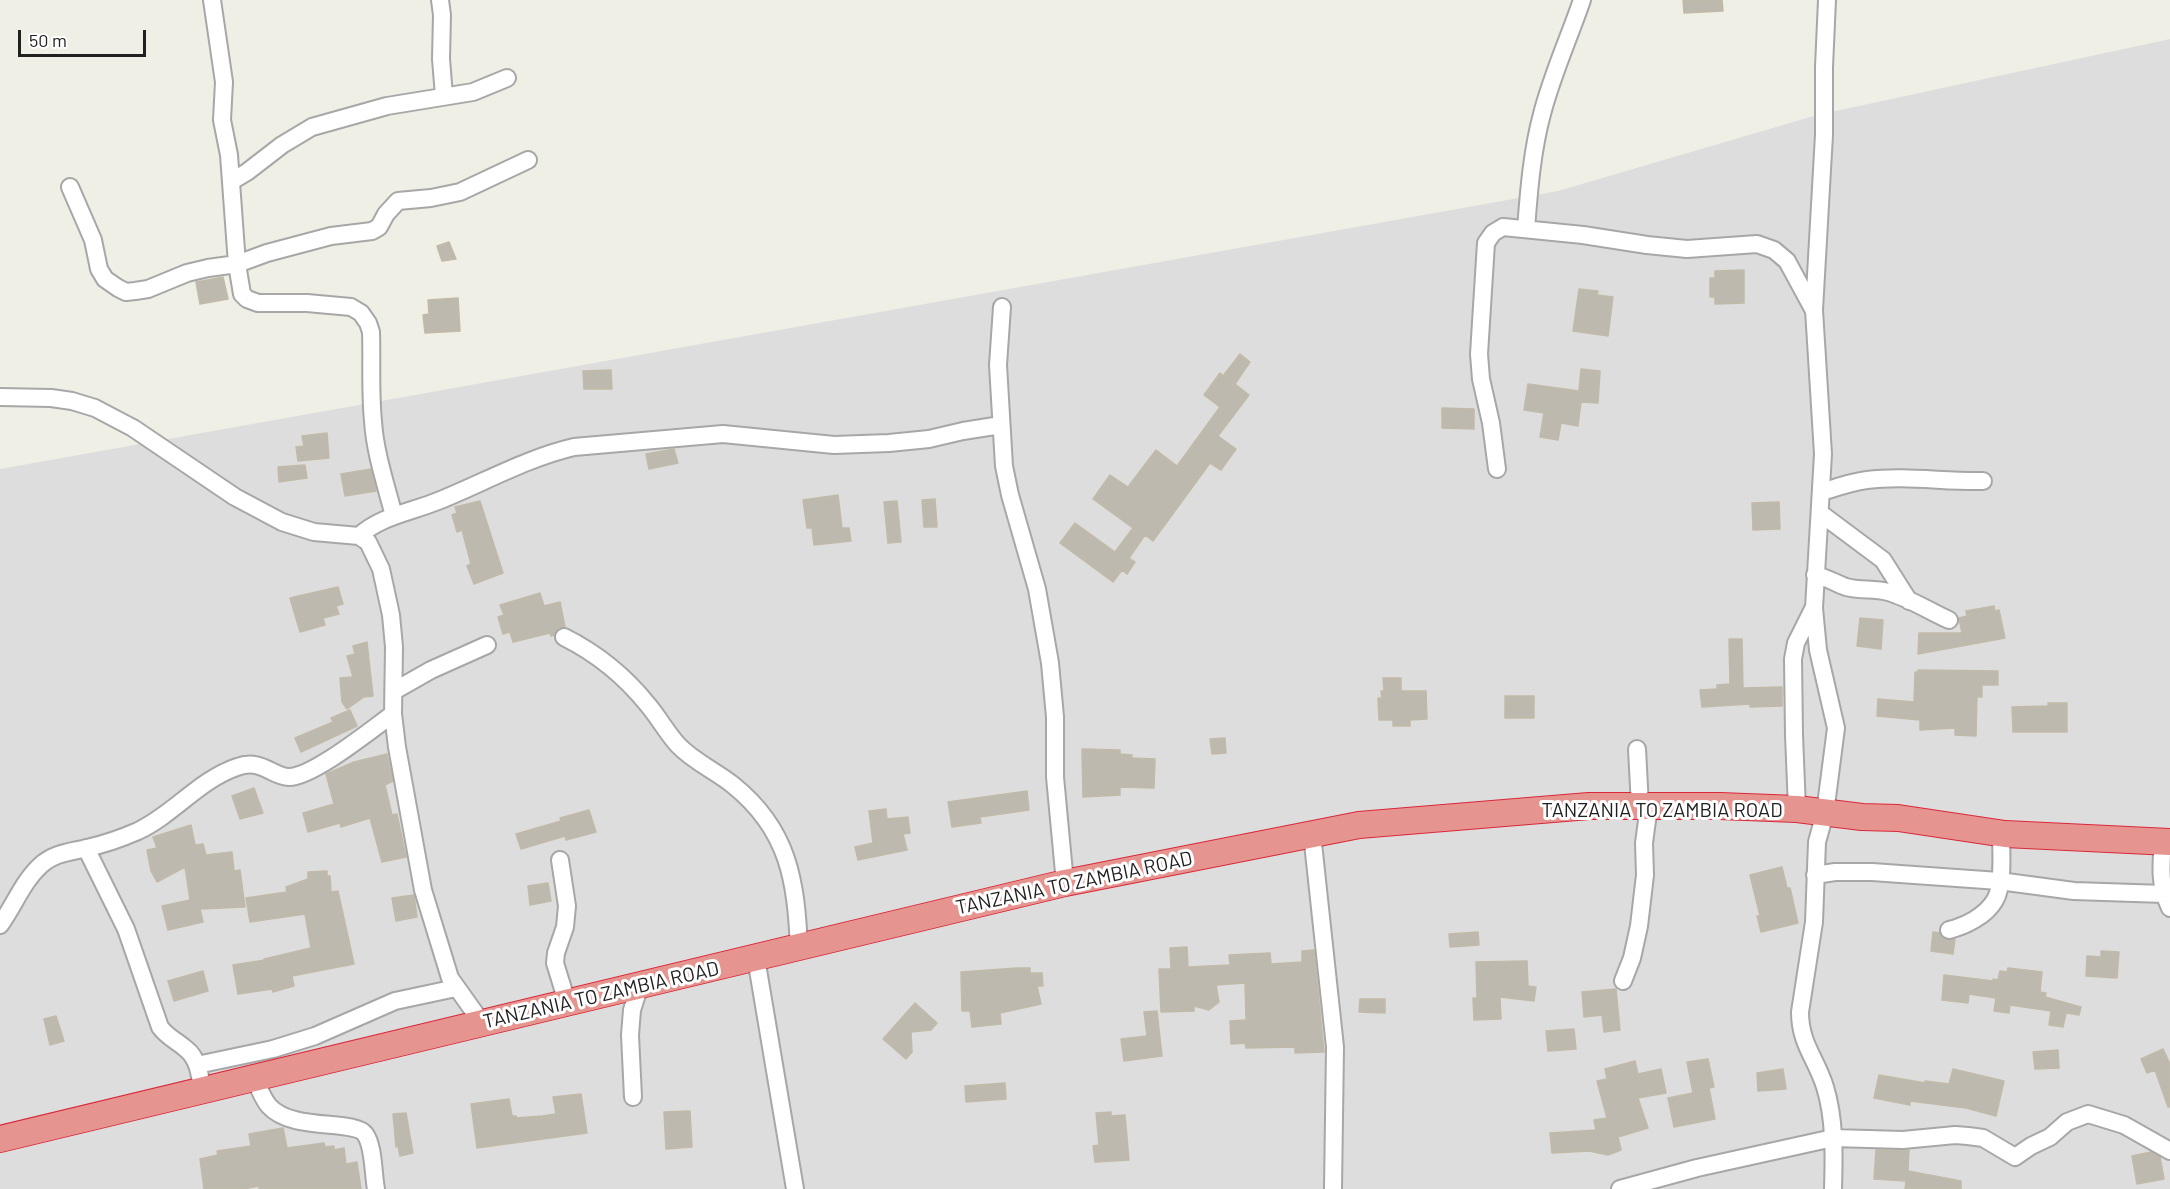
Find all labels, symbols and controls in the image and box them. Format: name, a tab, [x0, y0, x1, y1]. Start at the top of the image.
scale bar	[21, 18, 148, 56]
text: 50 m	[29, 29, 67, 51]
street label: TANZANIA TO ZAMBIA ROAD	[1541, 798, 1783, 822]
street label: TANZANIA TO ZAMBIA ROAD	[954, 846, 1194, 920]
street label: TANZANIA TO ZAMBIA ROAD	[481, 956, 721, 1034]

